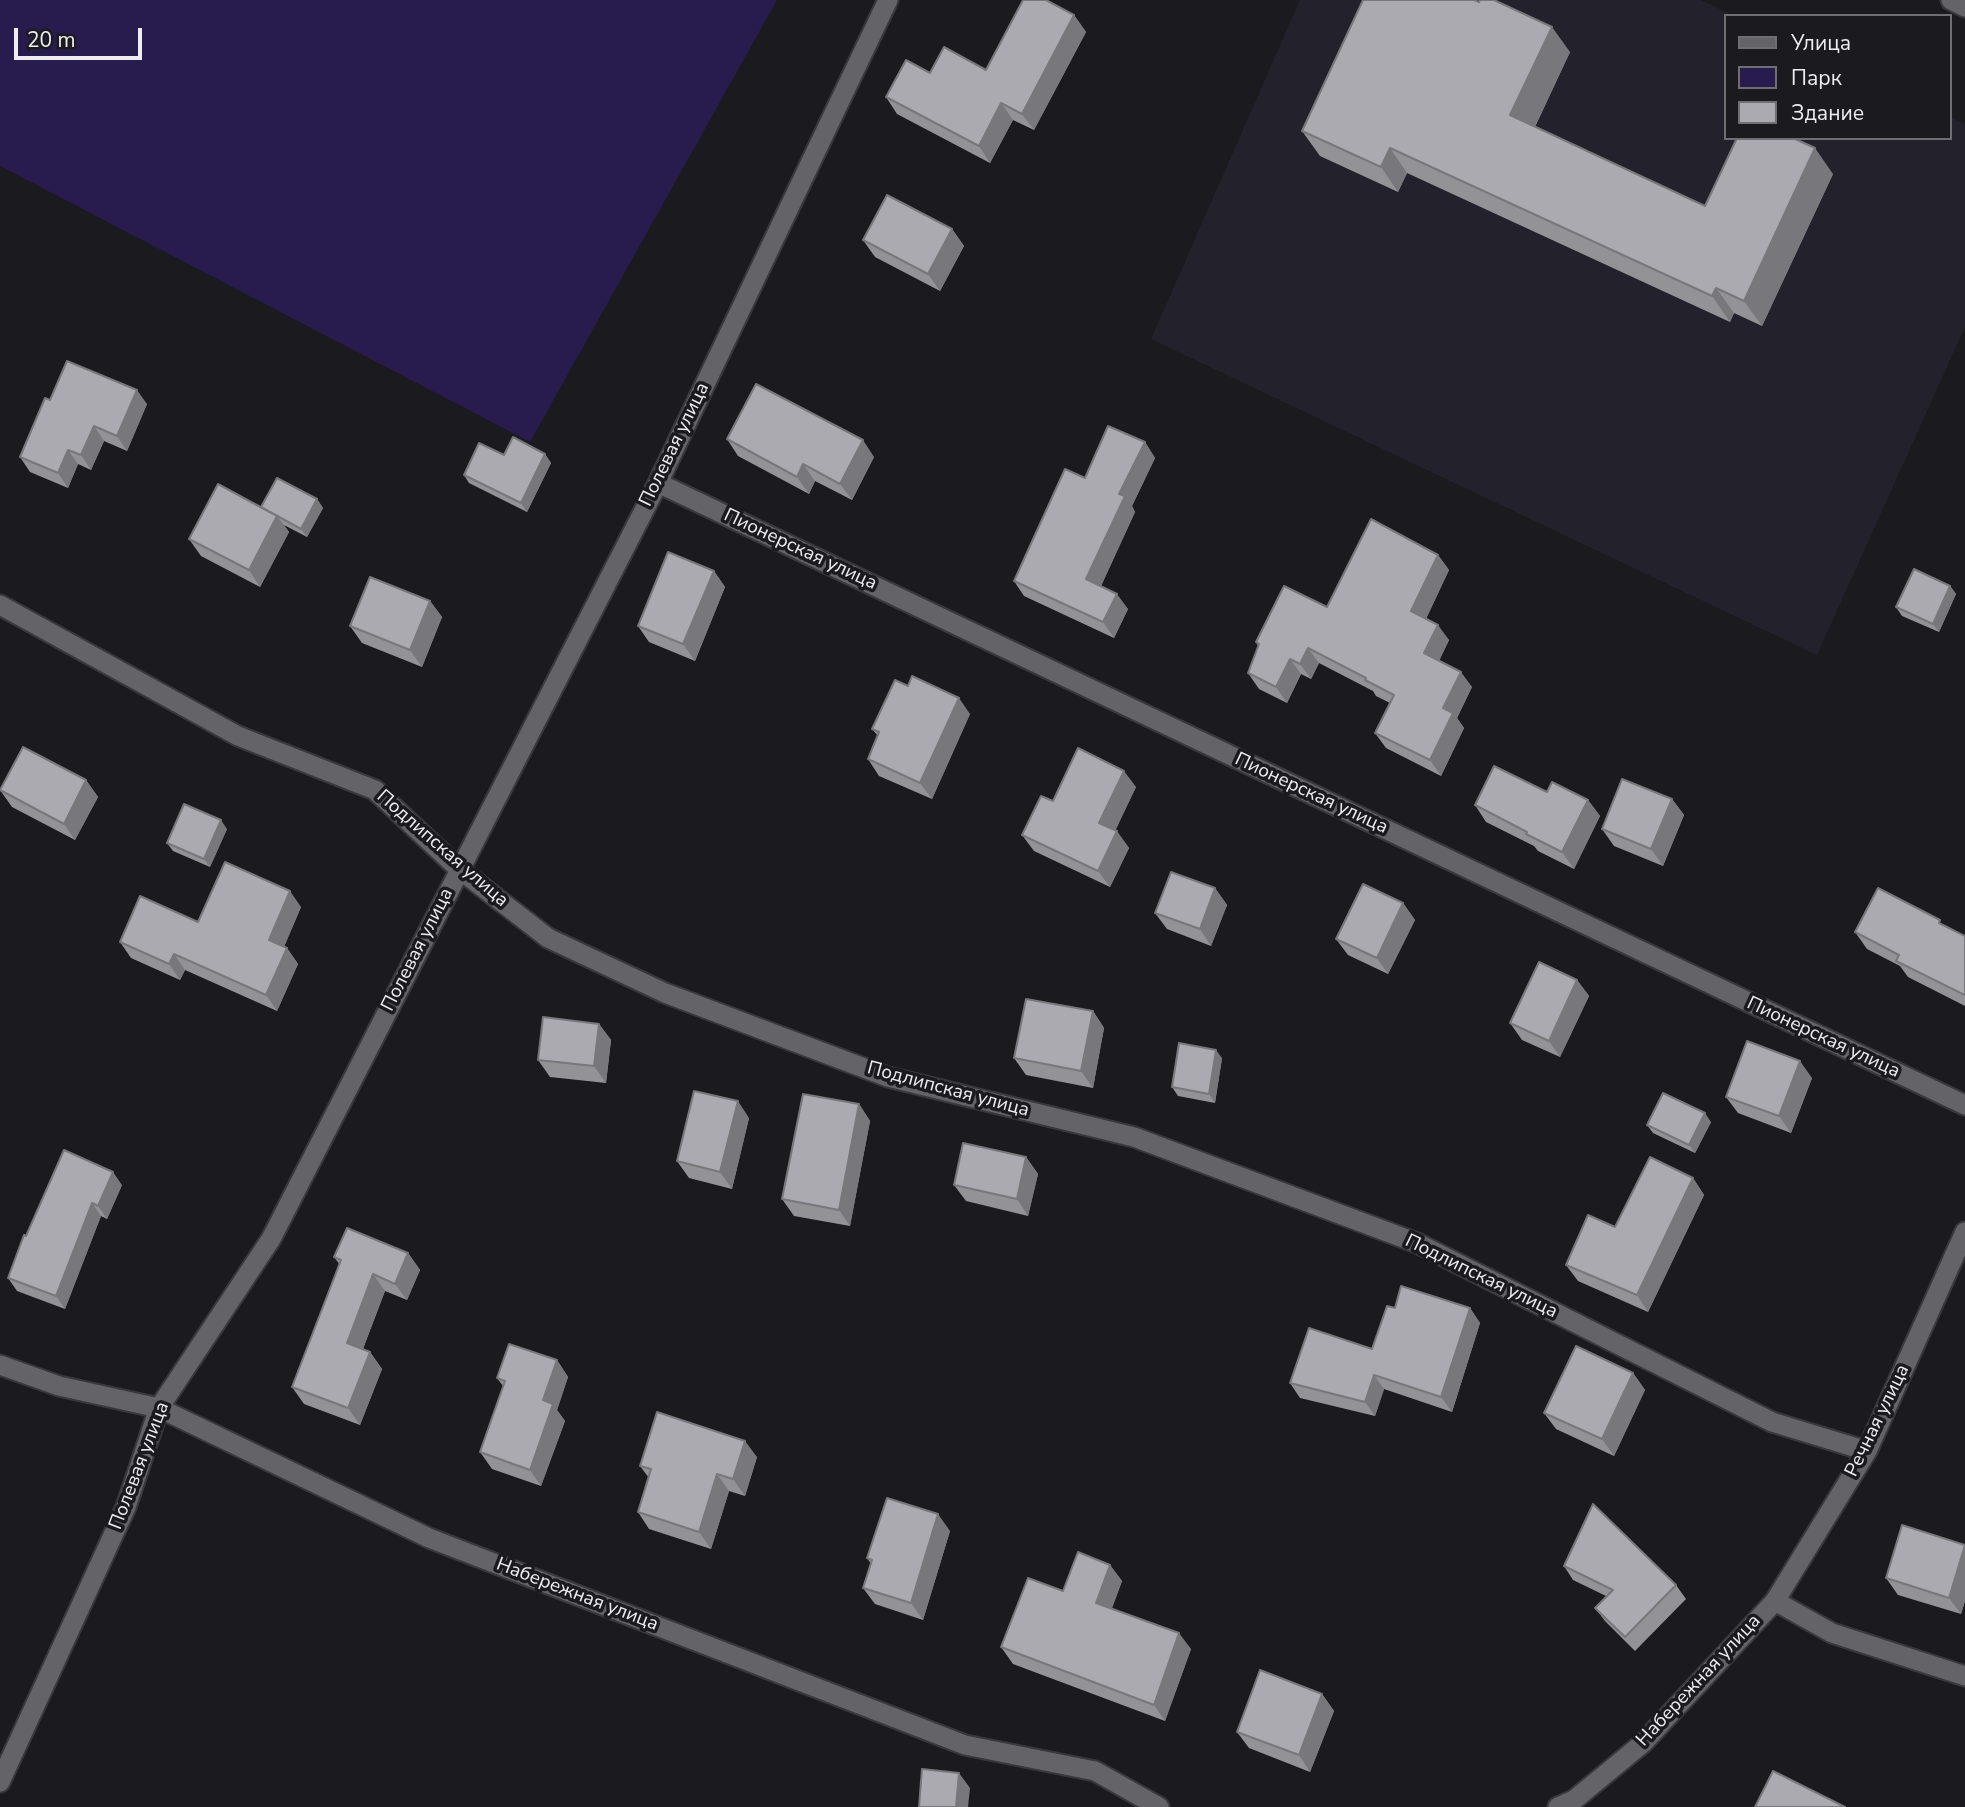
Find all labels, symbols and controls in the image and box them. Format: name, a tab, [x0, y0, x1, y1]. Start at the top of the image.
scale bar	[18, 14, 145, 58]
legend	[1724, 14, 1951, 140]
text: 20 m	[27, 26, 76, 54]
text: Улица	[1791, 29, 1851, 57]
text: Парк	[1791, 64, 1842, 92]
text: Здание	[1791, 99, 1864, 127]
street label: Полевая улица	[635, 379, 715, 511]
street label: Пионерская улица	[720, 505, 880, 595]
street label: Пионерская улица	[1231, 749, 1391, 839]
street label: Подлипская улица	[372, 786, 512, 912]
street label: Полевая улица	[377, 885, 459, 1015]
street label: Пионерская улица	[1743, 993, 1903, 1083]
street label: Подлипская улица	[864, 1057, 1032, 1123]
street label: Подлипская улица	[1401, 1230, 1561, 1324]
street label: Речная улица	[1841, 1361, 1915, 1481]
street label: Полевая улица	[105, 1399, 175, 1533]
street label: Набережная улица	[493, 1554, 661, 1636]
street label: Набережная улица	[1632, 1610, 1766, 1752]

